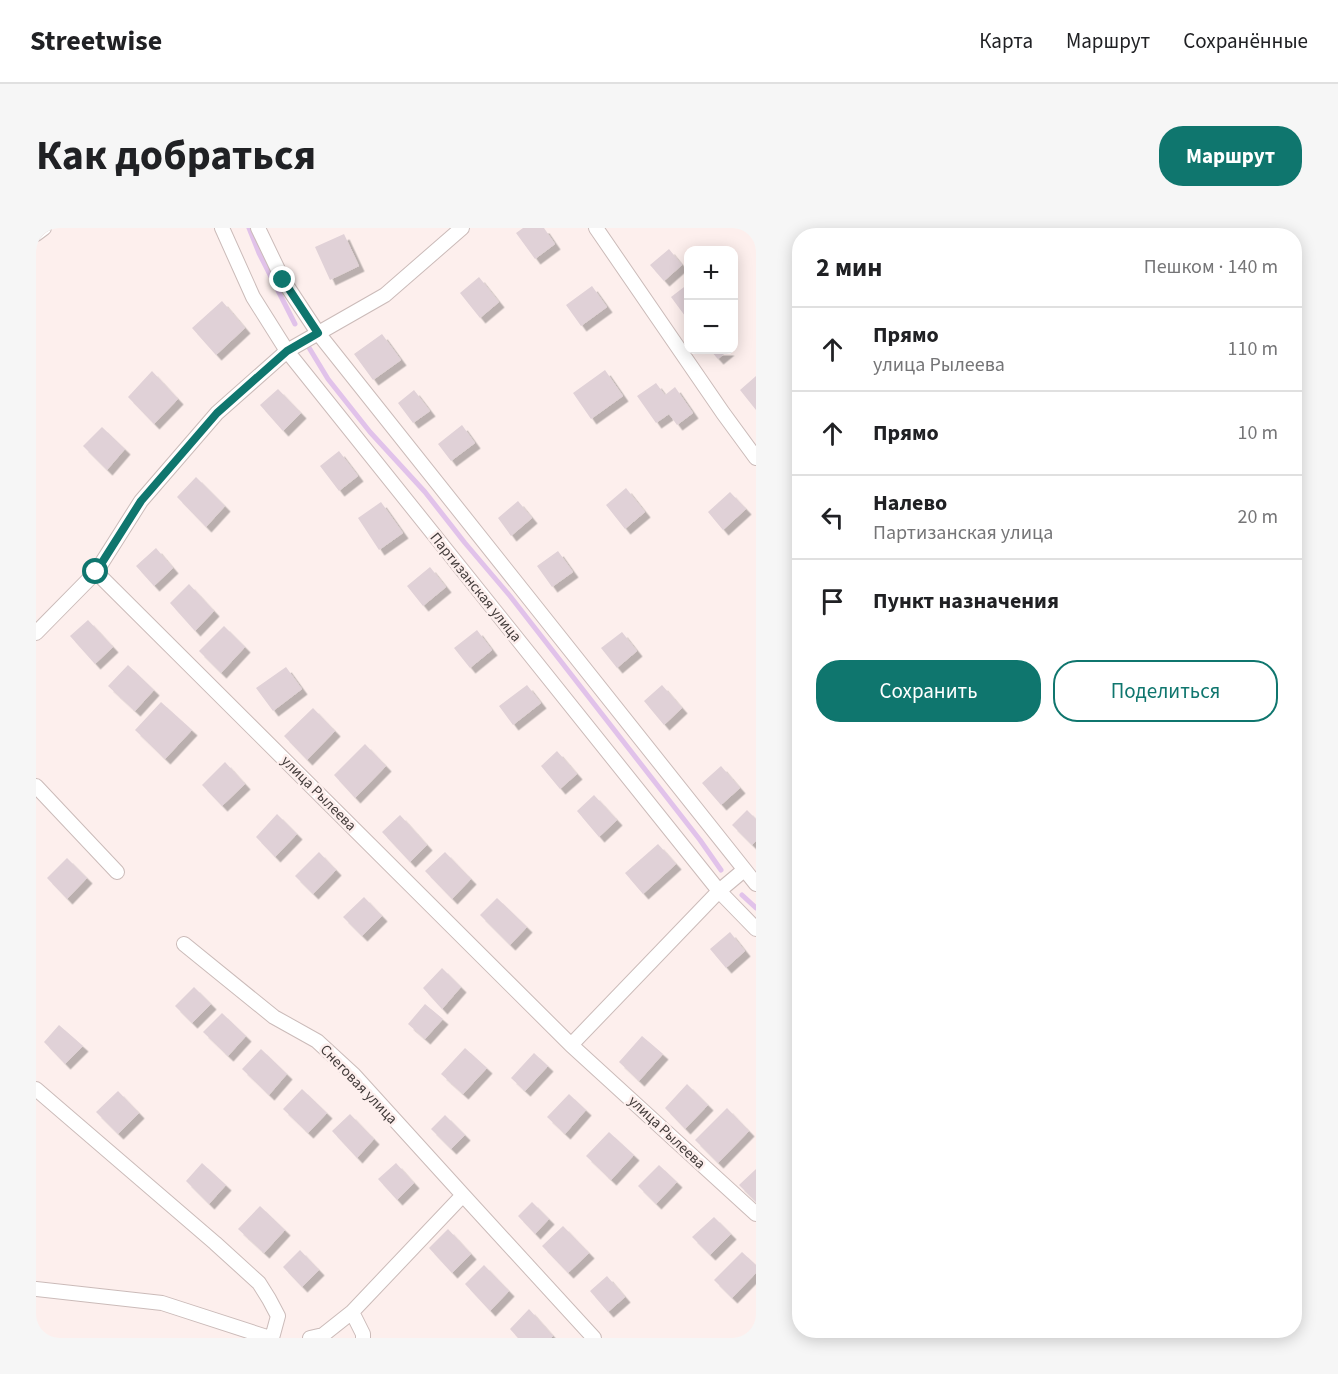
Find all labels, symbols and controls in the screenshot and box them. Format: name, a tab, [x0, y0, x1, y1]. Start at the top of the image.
text: Streetwise	[30, 21, 162, 61]
text: Карта	[979, 26, 1033, 56]
text: Маршрут	[1066, 26, 1150, 56]
text: Сохранённые	[1183, 26, 1308, 56]
text: Как добраться	[36, 126, 316, 186]
button: Маршрут	[1159, 126, 1302, 186]
map controls	[684, 246, 738, 354]
button: +	[684, 246, 738, 300]
text: 2 мин	[816, 249, 882, 286]
text: Пешком · 140 m	[1144, 253, 1278, 281]
route end	[269, 266, 295, 292]
button: −	[684, 300, 738, 354]
text: Прямо	[873, 319, 939, 351]
icon: ahead	[816, 333, 849, 366]
text: 110 m	[1228, 335, 1278, 363]
text: улица Рылеева	[873, 351, 1005, 379]
icon: ahead	[816, 417, 849, 450]
text: Прямо	[873, 417, 939, 449]
text: 10 m	[1238, 419, 1278, 447]
text: Налево	[873, 487, 947, 519]
icon: left	[816, 501, 849, 534]
text: 20 m	[1238, 503, 1278, 531]
text: Партизанская улица	[873, 519, 1053, 547]
street label: Партизанская улица	[425, 528, 526, 646]
route start	[82, 558, 108, 584]
icon: arrive	[816, 585, 849, 618]
text: Пункт назначения	[873, 585, 1059, 617]
button: Сохранить	[816, 660, 1041, 722]
button: Поделиться	[1053, 660, 1278, 722]
street label: улица Рылеева	[276, 751, 361, 836]
street label: Снеговая улица	[315, 1040, 402, 1129]
street label: улица Рылеева	[623, 1091, 710, 1174]

